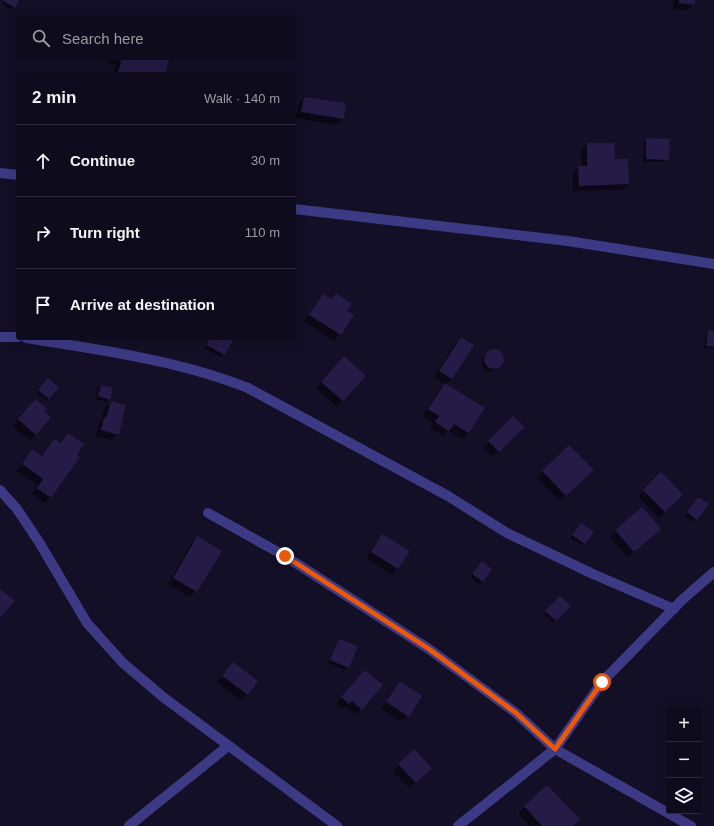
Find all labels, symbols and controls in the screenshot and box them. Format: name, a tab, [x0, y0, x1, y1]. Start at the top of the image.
search box	[16, 16, 296, 60]
icon: search	[30, 27, 52, 49]
text: Search here	[62, 30, 144, 47]
text: 2 min	[32, 88, 76, 107]
text: Walk · 140 m	[204, 91, 280, 106]
icon: ahead	[32, 150, 54, 172]
text: Continue	[70, 152, 135, 169]
text: 30 m	[251, 153, 280, 168]
icon: right	[32, 222, 54, 244]
text: Turn right	[70, 224, 140, 241]
text: 110 m	[245, 225, 280, 240]
icon: arrive	[32, 294, 54, 316]
text: Arrive at destination	[70, 296, 215, 313]
route end	[276, 547, 294, 565]
route start	[593, 673, 611, 691]
map controls	[666, 706, 702, 814]
button: +	[666, 706, 702, 742]
button: −	[666, 742, 702, 778]
button: layers	[666, 778, 702, 814]

